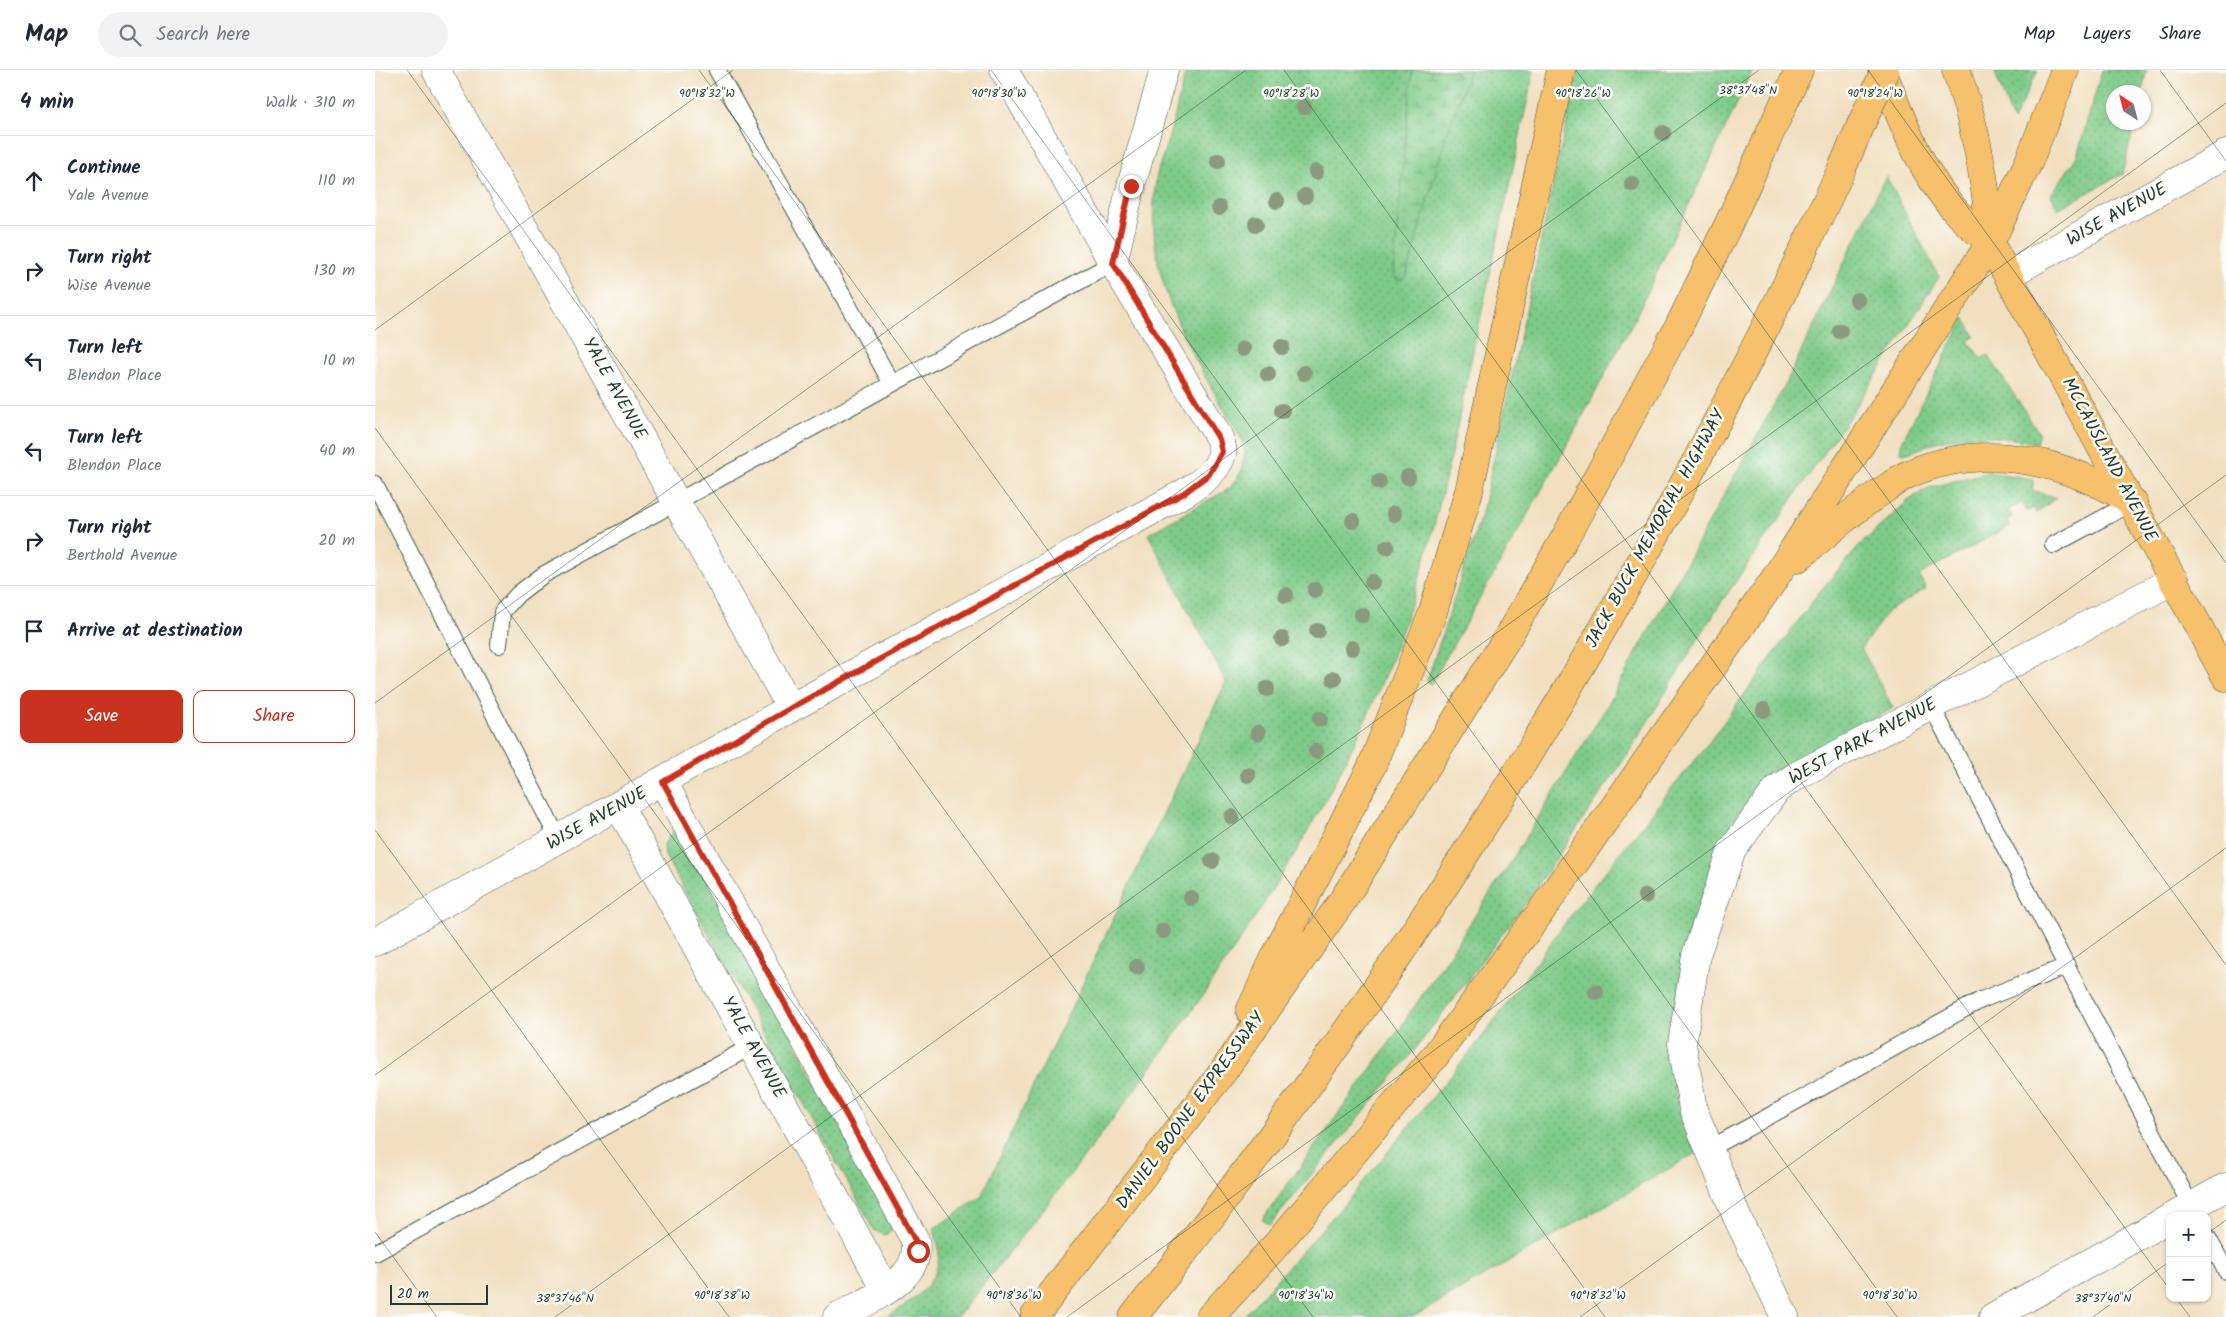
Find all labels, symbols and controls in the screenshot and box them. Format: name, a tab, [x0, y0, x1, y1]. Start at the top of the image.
search box	[98, 12, 448, 57]
text: Map	[25, 15, 68, 54]
text: Search here	[156, 20, 250, 50]
text: Map	[2024, 20, 2055, 49]
text: Layers	[2083, 20, 2131, 49]
text: Share	[2159, 20, 2201, 49]
icon: search	[116, 21, 144, 49]
text: 38°37'48"N	[1719, 81, 1777, 100]
text: 90°18'32"W	[679, 84, 735, 103]
text: 90°18'30"W	[972, 84, 1026, 103]
text: 90°18'28"W	[1263, 84, 1319, 103]
text: 90°18'26"W	[1555, 84, 1611, 103]
text: 90°18'24"W	[1847, 84, 1903, 103]
north arrow	[2106, 85, 2151, 130]
text: 4 min	[20, 86, 74, 119]
text: Walk · 310 m	[266, 90, 355, 115]
text: Continue	[67, 153, 140, 183]
icon: ahead	[20, 167, 48, 195]
text: 110 m	[318, 168, 355, 193]
route end	[1120, 175, 1143, 198]
street label: WISE AVENUE	[2061, 175, 2173, 255]
text: Yale Avenue	[67, 183, 148, 208]
text: Turn right	[67, 243, 152, 273]
icon: right	[20, 257, 48, 285]
text: 130 m	[314, 258, 355, 283]
text: Wise Avenue	[67, 273, 151, 298]
street label: YALE AVENUE	[574, 332, 654, 446]
text: Turn left	[67, 333, 142, 363]
icon: left	[20, 347, 48, 375]
text: 10 m	[323, 348, 355, 373]
text: Blendon Place	[67, 363, 161, 388]
street label: MCCAUSLAND AVENUE	[2053, 372, 2165, 548]
street label: JACK BUCK MEMORIAL HIGHWAY	[1578, 404, 1734, 654]
text: Turn left	[67, 423, 142, 453]
icon: left	[20, 437, 48, 465]
text: 40 m	[319, 438, 355, 463]
text: Blendon Place	[67, 453, 161, 478]
text: Turn right	[67, 513, 152, 543]
icon: right	[20, 527, 48, 555]
text: 20 m	[319, 528, 355, 553]
text: Berthold Avenue	[67, 543, 177, 568]
text: Arrive at destination	[67, 616, 243, 646]
icon: arrive	[20, 617, 48, 645]
button: Save	[20, 690, 183, 743]
button: Share	[193, 690, 355, 743]
street label: WEST PARK AVENUE	[1784, 690, 1943, 793]
street label: WISE AVENUE	[541, 779, 653, 859]
street label: YALE AVENUE	[713, 991, 793, 1105]
street label: DANIEL BOONE EXPRESSWAY	[1109, 1006, 1273, 1216]
map controls	[2166, 1212, 2211, 1302]
button: +	[2166, 1212, 2211, 1257]
route start	[907, 1240, 930, 1263]
button: −	[2166, 1257, 2211, 1302]
scale bar	[390, 1282, 487, 1305]
text: 20 m	[397, 1283, 429, 1305]
text: 90°18'38"W	[694, 1286, 750, 1305]
text: 90°18'36"W	[986, 1286, 1042, 1305]
text: 90°18'34"W	[1278, 1286, 1334, 1305]
text: 90°18'32"W	[1570, 1286, 1626, 1305]
text: 90°18'30"W	[1863, 1286, 1917, 1305]
text: 38°37'46"N	[536, 1289, 594, 1308]
text: 38°37'40"N	[2075, 1289, 2131, 1308]

